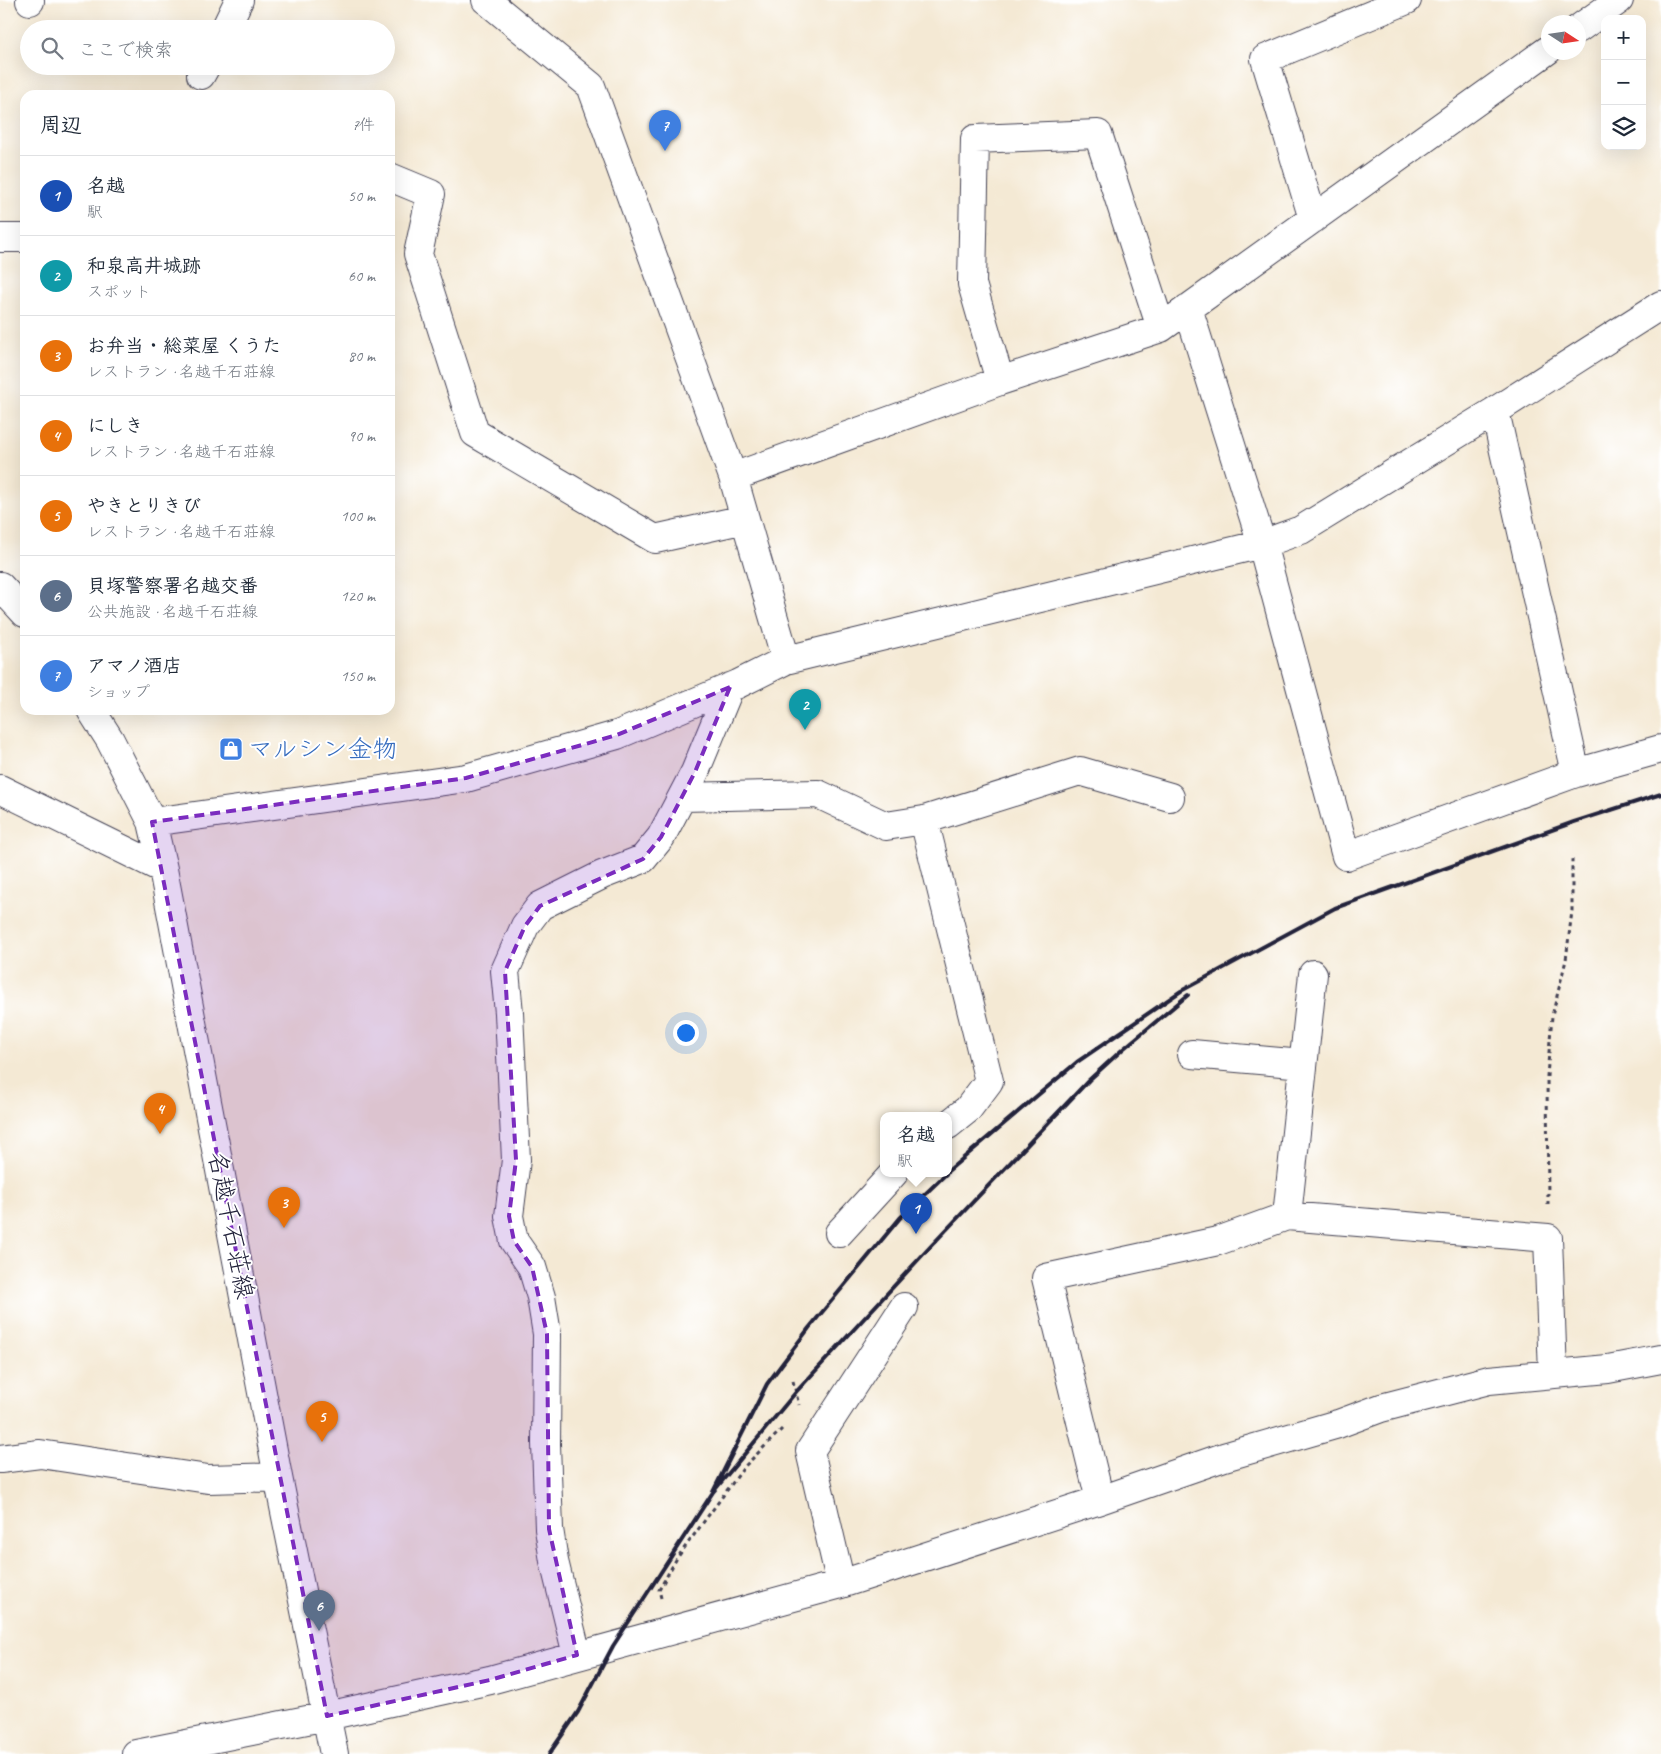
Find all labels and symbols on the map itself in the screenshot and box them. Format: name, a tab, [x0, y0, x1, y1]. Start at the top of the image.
north arrow	[1541, 15, 1586, 60]
pin: 7	[649, 110, 681, 151]
pin: 2	[789, 689, 821, 730]
place label: マルシン金物	[248, 733, 398, 765]
shop icon: マルシン金物	[218, 736, 244, 762]
your location	[673, 1020, 699, 1046]
pin: 4	[144, 1093, 176, 1134]
street label: 名越千石荘線	[201, 1148, 261, 1302]
pin: 3	[268, 1187, 300, 1228]
pin: 1	[900, 1193, 932, 1234]
pin: 5	[306, 1401, 338, 1442]
pin: 6	[303, 1590, 335, 1631]

